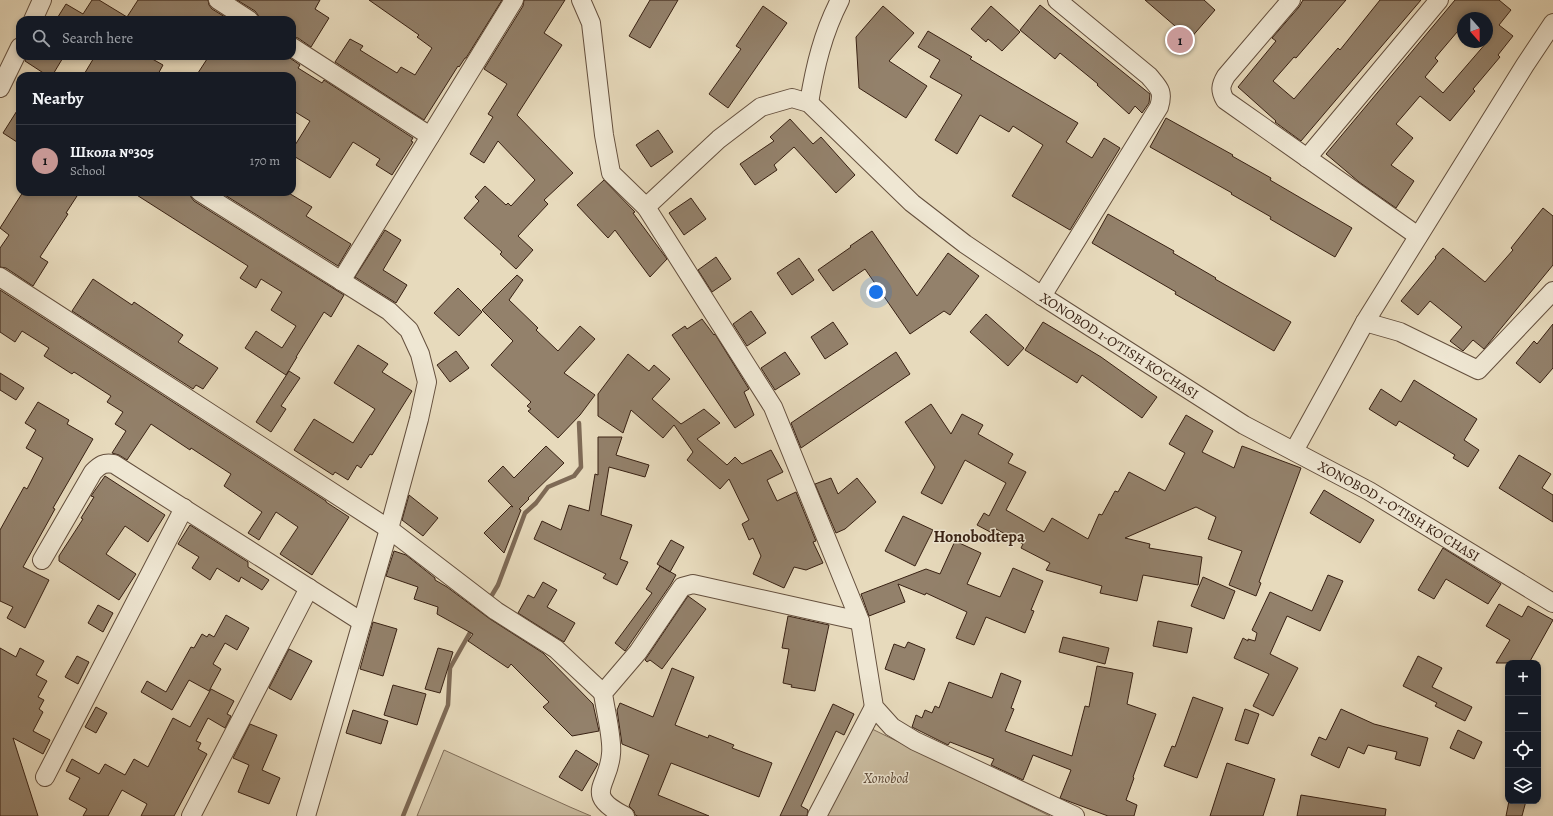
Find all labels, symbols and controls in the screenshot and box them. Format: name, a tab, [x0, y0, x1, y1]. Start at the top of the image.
north arrow	[1457, 12, 1493, 48]
search box	[16, 16, 296, 60]
pin: 1	[1167, 25, 1193, 55]
icon: search	[30, 27, 52, 49]
text: Search here	[62, 28, 133, 48]
text: Nearby	[32, 87, 83, 110]
text: Школа №305	[70, 142, 154, 162]
text: 1	[43, 152, 47, 169]
text: 170 m	[250, 152, 280, 169]
text: School	[70, 162, 105, 179]
your location	[866, 282, 886, 302]
street label: XONOBOD 1-O'TISH KO'CHASI	[1037, 288, 1202, 403]
street label: XONOBOD 1-O'TISH KO'CHASI	[1315, 456, 1483, 566]
district label: Honobodtepa	[933, 526, 1025, 548]
map controls	[1505, 660, 1541, 804]
button: +	[1505, 660, 1541, 696]
button: −	[1505, 696, 1541, 732]
button: locate	[1505, 732, 1541, 768]
button: layers	[1505, 768, 1541, 804]
park label: Xonobod	[862, 769, 909, 788]

